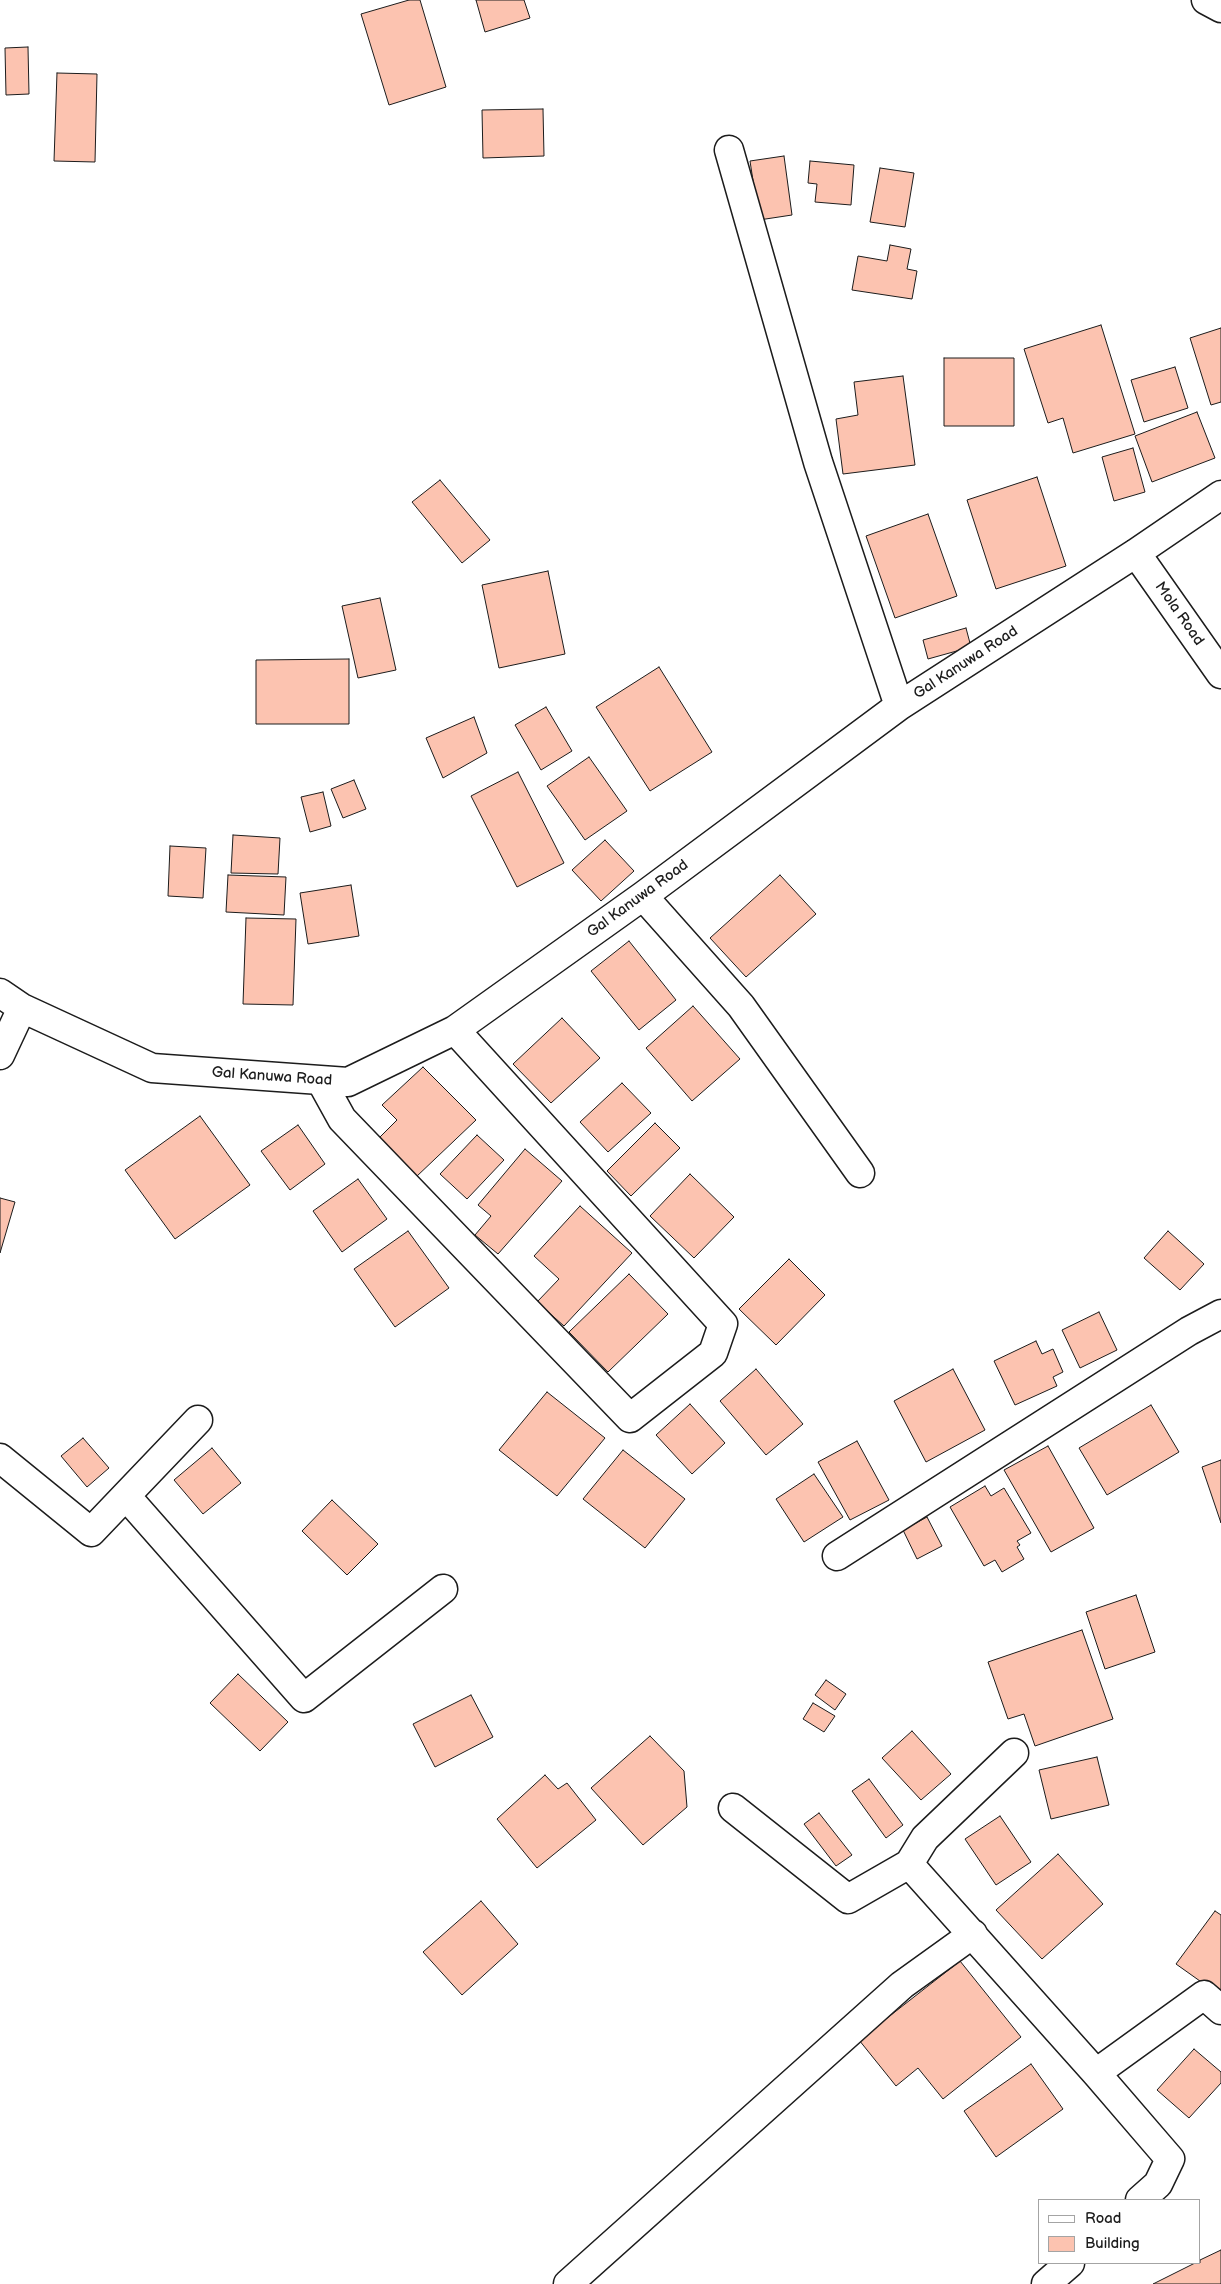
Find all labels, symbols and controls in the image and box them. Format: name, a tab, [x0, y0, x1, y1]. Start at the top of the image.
street label: Mola Road	[1151, 579, 1207, 649]
street label: Gal Kanuwa Road	[911, 623, 1021, 703]
street label: Gal Kanuwa Road	[584, 856, 692, 942]
street label: Gal Kanuwa Road	[211, 1064, 333, 1090]
legend	[1038, 2199, 1201, 2264]
text: Road	[1085, 2209, 1121, 2228]
text: Building	[1085, 2234, 1140, 2253]

